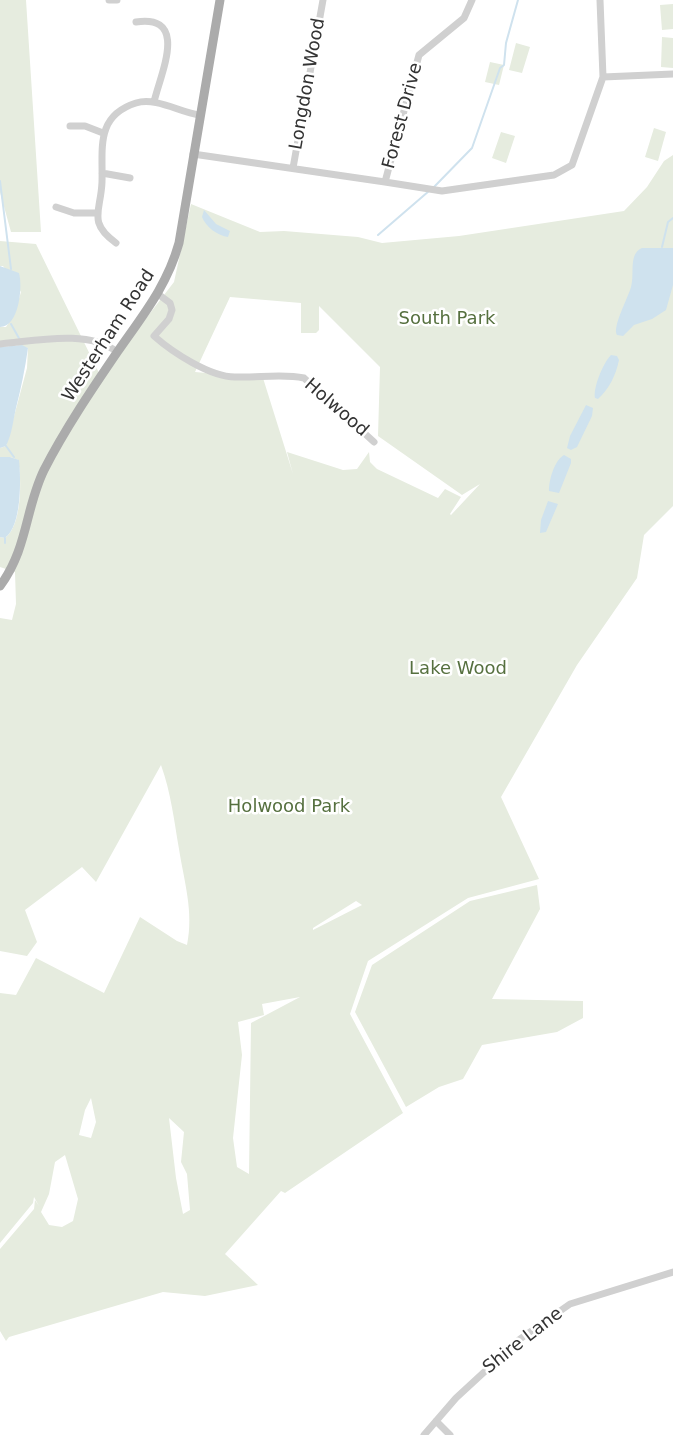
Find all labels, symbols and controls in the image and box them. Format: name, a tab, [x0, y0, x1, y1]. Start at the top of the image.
street label: Longdon Wood	[286, 16, 330, 152]
street label: Forest Drive	[378, 61, 428, 171]
street label: Westerham Road	[58, 266, 160, 406]
park label: South Park	[399, 308, 495, 330]
street label: Holwood	[300, 374, 372, 442]
park label: Lake Wood	[409, 658, 507, 680]
park label: Holwood Park	[228, 796, 350, 818]
street label: Shire Lane	[479, 1303, 567, 1379]

